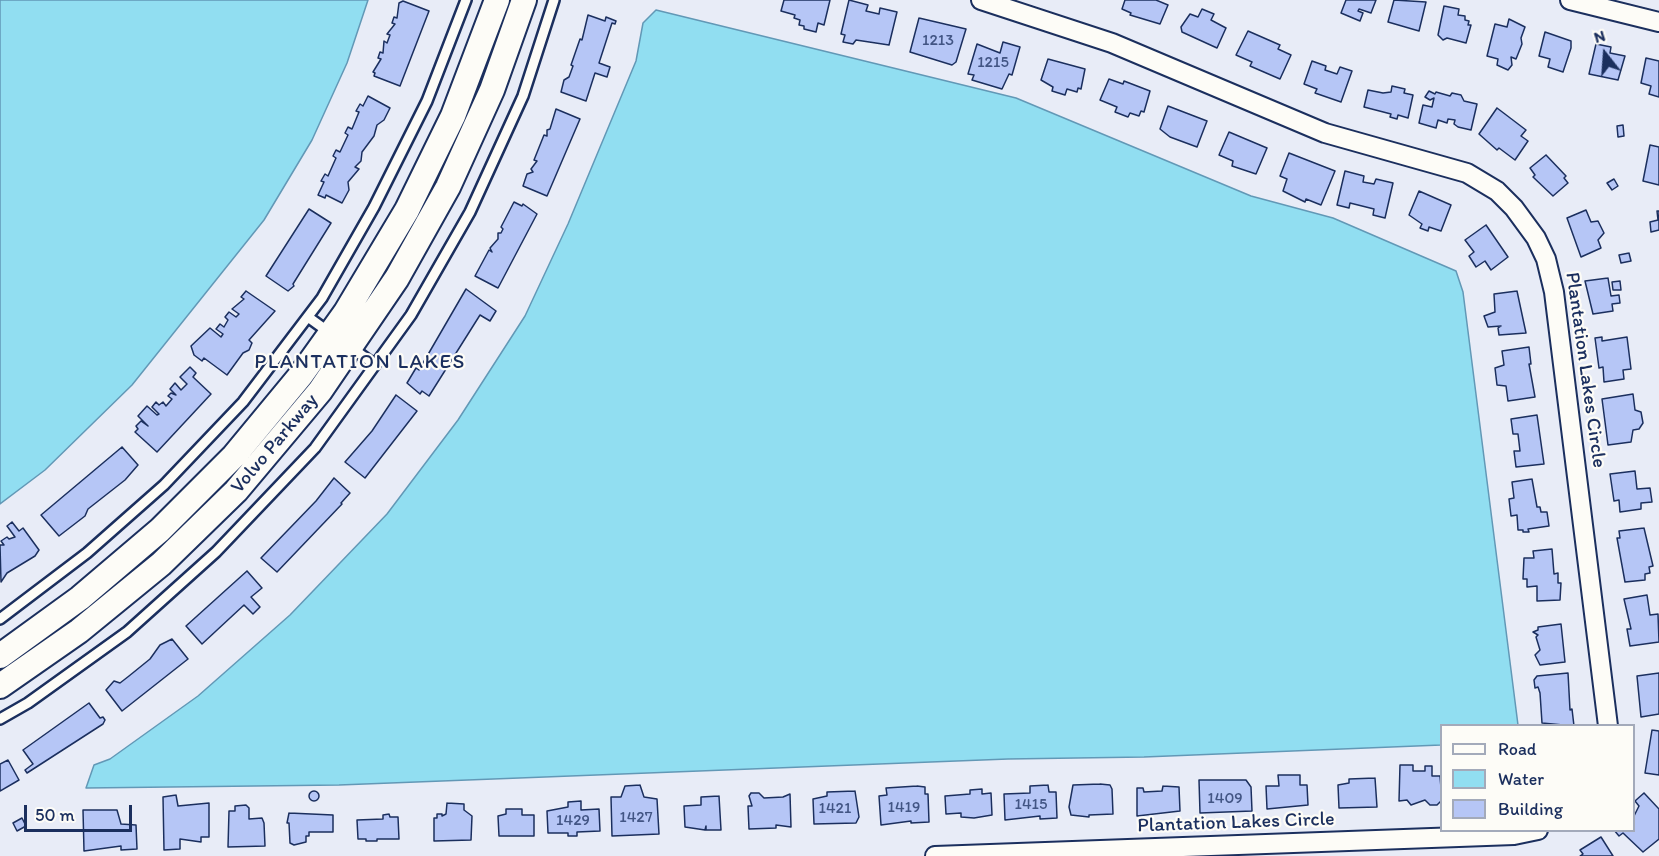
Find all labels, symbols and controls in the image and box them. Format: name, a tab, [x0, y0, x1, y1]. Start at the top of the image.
north arrow	[1575, 24, 1635, 84]
text: N	[1592, 26, 1608, 47]
house number: 1213	[922, 31, 954, 51]
house number: 1215	[977, 53, 1009, 73]
street label: Plantation Lakes Circle	[1559, 271, 1611, 469]
district label: PLANTATION LAKES	[253, 350, 467, 376]
street label: Volvo Parkway	[226, 389, 324, 499]
legend	[1440, 724, 1635, 832]
text: Road	[1498, 738, 1537, 760]
text: Water	[1498, 768, 1544, 790]
house number: 1409	[1207, 789, 1243, 809]
scale bar	[27, 793, 135, 831]
house number: 1415	[1015, 795, 1047, 815]
house number: 1419	[888, 798, 920, 818]
text: Building	[1498, 798, 1563, 820]
house number: 1421	[819, 799, 851, 819]
text: 50 m	[35, 804, 75, 826]
house number: 1427	[619, 808, 653, 828]
street label: Plantation Lakes Circle	[1137, 808, 1335, 838]
house number: 1429	[556, 811, 590, 831]

